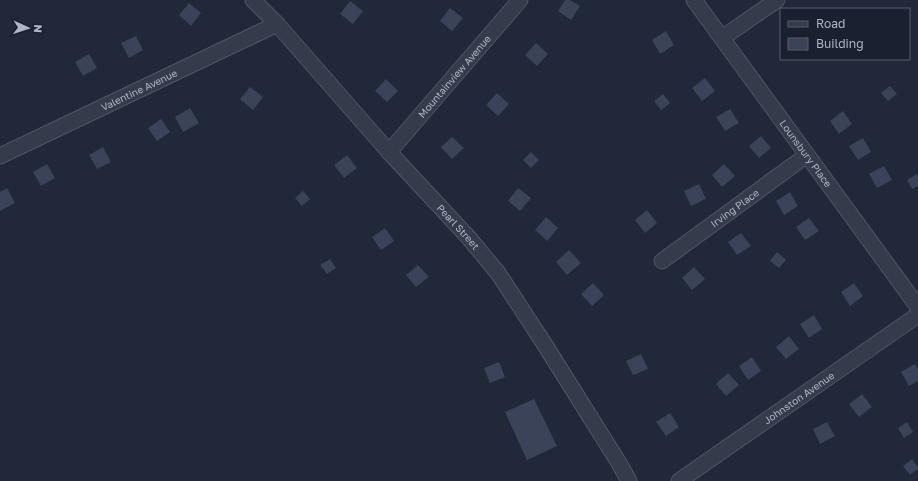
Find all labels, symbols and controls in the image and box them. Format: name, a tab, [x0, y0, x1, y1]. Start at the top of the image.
north arrow	[8, 8, 48, 48]
legend	[780, 8, 910, 60]
text: Road	[816, 16, 845, 31]
text: N	[32, 24, 45, 33]
street label: Mountainview Avenue	[415, 32, 493, 120]
text: Building	[816, 36, 864, 51]
street label: Valentine Avenue	[99, 66, 179, 113]
street label: Lounsbury Place	[777, 117, 835, 190]
street label: Irving Place	[708, 186, 761, 230]
street label: Pearl Street	[435, 202, 482, 252]
street label: Johnston Avenue	[761, 369, 837, 426]

